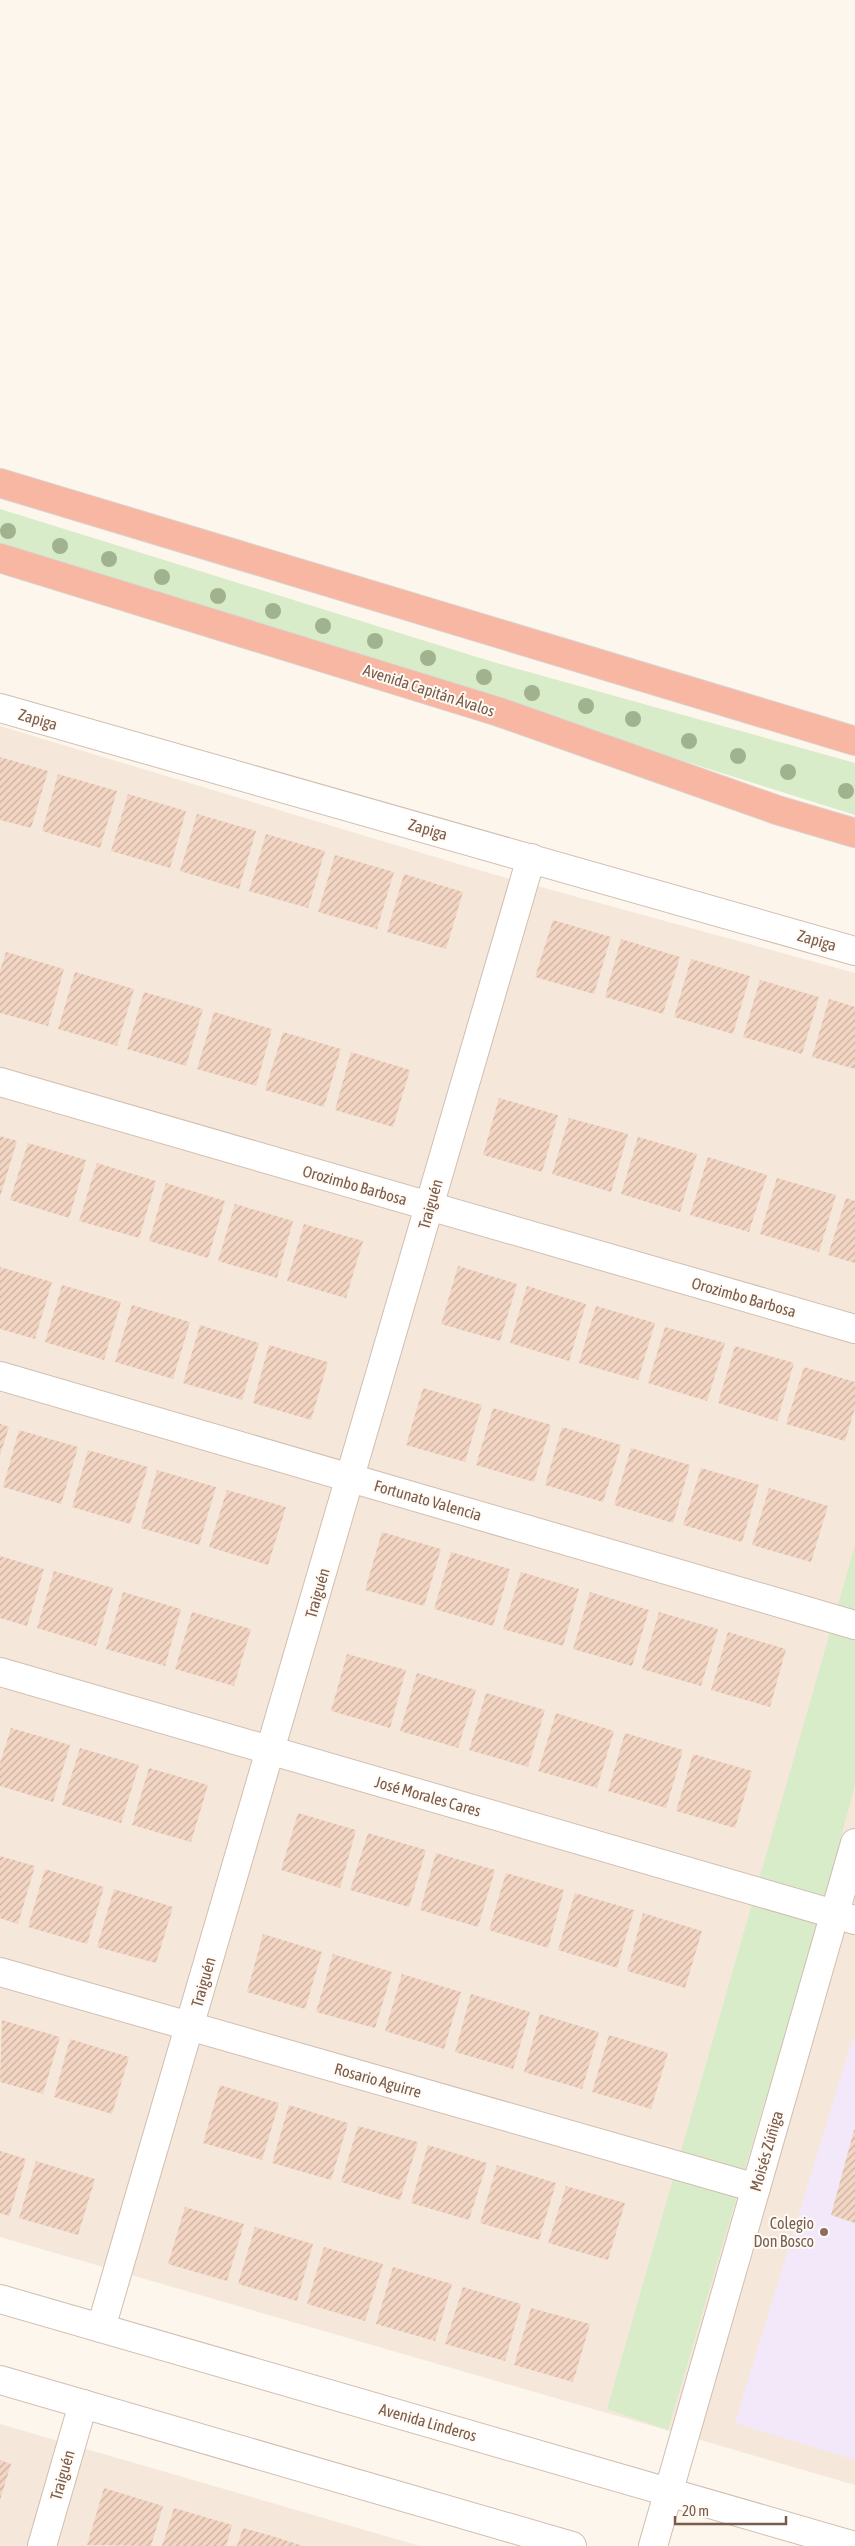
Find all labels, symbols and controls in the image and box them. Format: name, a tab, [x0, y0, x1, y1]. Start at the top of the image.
street label: Avenida Capitán Ávalos	[361, 660, 497, 721]
street label: Zapiga	[16, 705, 60, 734]
street label: Zapiga	[406, 815, 450, 844]
street label: Zapiga	[795, 926, 839, 955]
street label: Orozimbo Barbosa	[301, 1162, 409, 1208]
street label: Traiguén	[414, 1177, 447, 1231]
street label: Orozimbo Barbosa	[690, 1274, 798, 1320]
street label: Fortunato Valencia	[372, 1476, 484, 1524]
street label: Traiguén	[301, 1566, 334, 1620]
street label: José Morales Cares	[373, 1772, 483, 1820]
street label: Traiguén	[187, 1955, 220, 2009]
street label: Rosario Aguirre	[332, 2059, 424, 2102]
street label: Moisés Zúñiga	[746, 2109, 787, 2194]
place label: Colegio Don Bosco	[753, 2214, 814, 2250]
marker: Colegio Don Bosco	[818, 2226, 830, 2238]
street label: Avenida Linderos	[377, 2399, 479, 2445]
street label: Traiguén	[46, 2448, 79, 2502]
scale bar	[675, 2494, 786, 2526]
text: 20 m	[682, 2502, 709, 2519]

